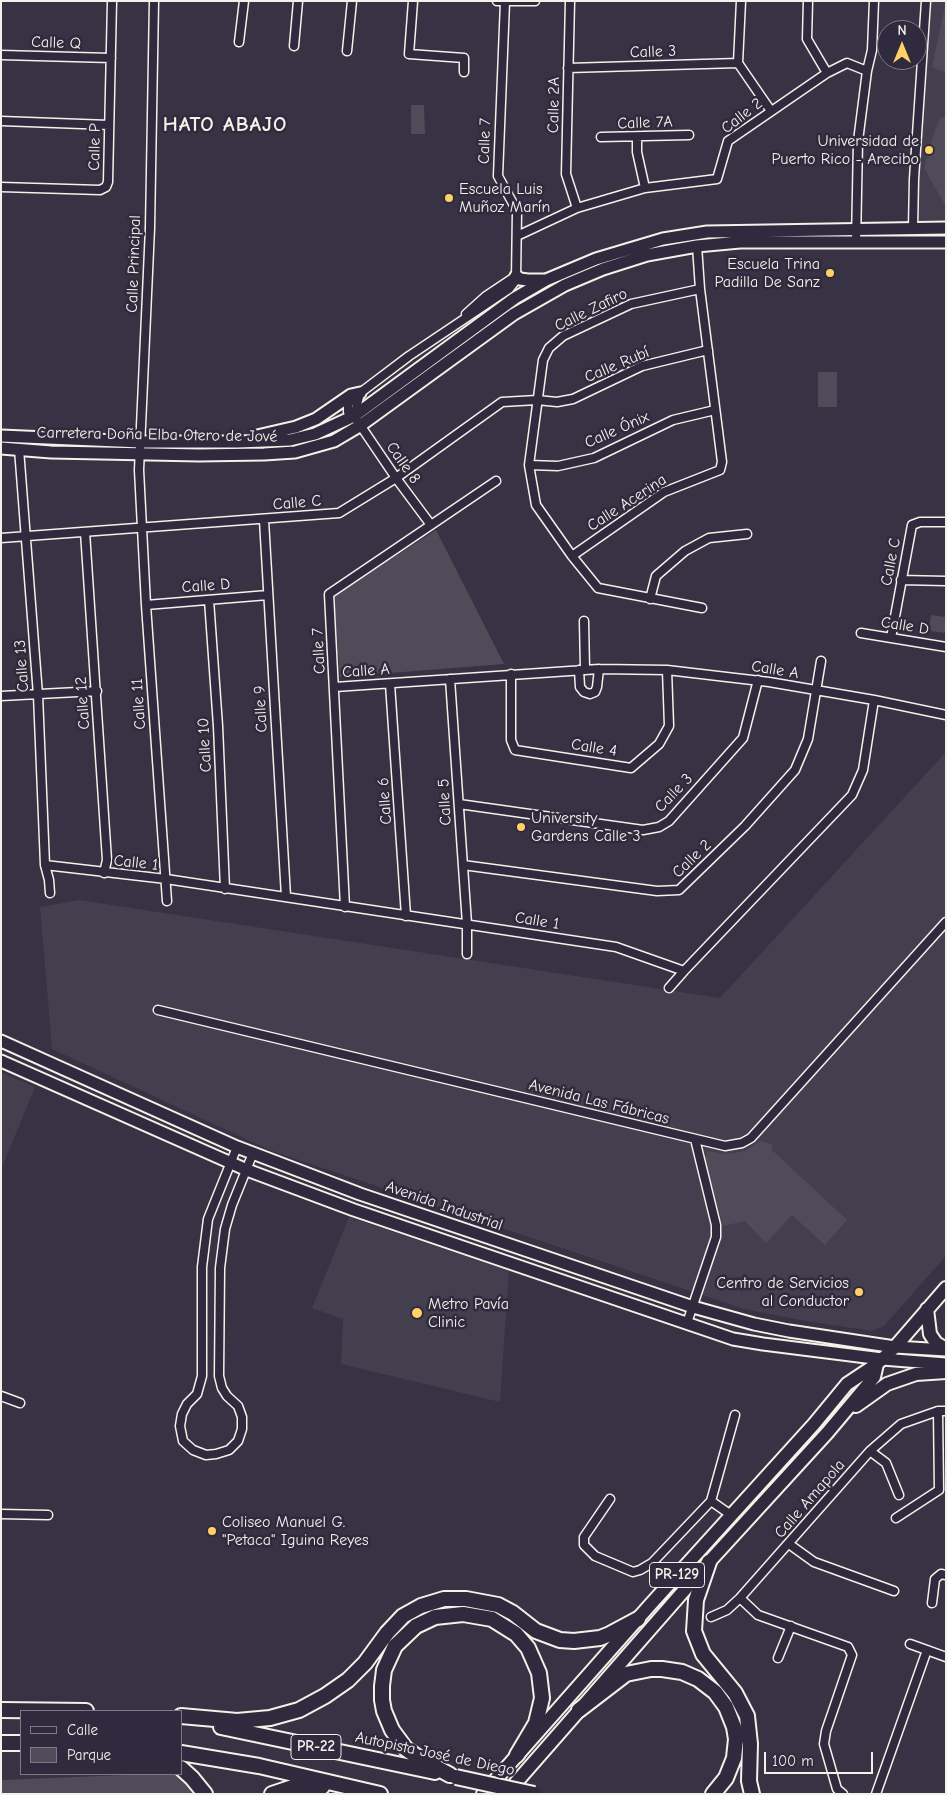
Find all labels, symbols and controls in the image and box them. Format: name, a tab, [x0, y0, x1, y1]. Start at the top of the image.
north arrow	[877, 20, 927, 70]
text: N	[897, 22, 907, 39]
street label: Calle Q	[31, 33, 81, 53]
street label: Calle 3	[629, 42, 677, 62]
street label: Calle 2A	[544, 77, 564, 133]
street label: Calle 2	[718, 94, 766, 138]
district label: HATO ABAJO	[161, 112, 289, 138]
street label: Calle 7A	[617, 112, 673, 134]
street label: Calle 7	[475, 118, 495, 164]
street label: Calle P	[85, 123, 105, 171]
place label: Universidad de Puerto Rico - Arecibo	[771, 131, 919, 169]
marker: Universidad de Puerto Rico - Arecibo	[923, 144, 935, 156]
place label: Escuela Luis Muñoz Marín	[459, 179, 550, 217]
marker: Escuela Luis Muñoz Marín	[443, 192, 455, 204]
street label: Calle Principal	[123, 215, 145, 313]
place label: Escuela Trina Padilla De Sanz	[714, 254, 820, 292]
marker: Escuela Trina Padilla De Sanz	[824, 267, 836, 279]
street label: Calle Zafiro	[551, 284, 631, 336]
street label: Calle Rubí	[582, 343, 652, 387]
street label: Calle Ónix	[582, 407, 652, 453]
street label: Carretera Doña Elba Otero de Jové	[37, 423, 277, 447]
street label: Calle 8	[382, 438, 424, 488]
street label: Calle Acerina	[584, 470, 670, 536]
street label: Calle C	[272, 491, 322, 515]
street label: Calle C	[877, 536, 905, 588]
street label: Calle D	[181, 575, 231, 597]
street label: Calle D	[880, 613, 930, 639]
street label: Calle 7	[308, 628, 330, 674]
street label: Calle 13	[11, 639, 33, 693]
street label: Calle A	[750, 657, 800, 683]
street label: Calle A	[342, 660, 390, 682]
street label: Calle 12	[72, 676, 94, 730]
street label: Calle 11	[128, 678, 150, 730]
street label: Calle 9	[250, 685, 272, 733]
street label: Calle 10	[194, 717, 216, 773]
street label: Calle 4	[570, 735, 618, 761]
street label: Calle 3	[651, 770, 697, 816]
street label: Calle 6	[374, 777, 396, 825]
street label: Calle 5	[434, 778, 456, 826]
place label: University Gardens Calle 3	[531, 808, 640, 846]
marker: University Gardens Calle 3	[515, 821, 527, 833]
street label: Calle 2	[668, 836, 716, 882]
street label: Calle 1	[113, 851, 159, 875]
street label: Calle 1	[513, 908, 561, 934]
street label: Avenida Las Fábricas	[527, 1075, 671, 1129]
street label: Avenida Industrial	[383, 1177, 505, 1235]
place label: Centro de Servicios al Conductor	[716, 1273, 849, 1311]
marker: Centro de Servicios al Conductor	[853, 1286, 865, 1298]
place label: Metro Pavía Clinic	[428, 1294, 509, 1332]
marker: Metro Pavía Clinic	[410, 1306, 424, 1320]
street label: Calle Amapola	[771, 1456, 849, 1542]
place label: Coliseo Manuel G. "Petaca" Iguina Reyes	[222, 1512, 369, 1550]
marker: Coliseo Manuel G. "Petaca" Iguina Reyes	[206, 1525, 218, 1537]
road number: PR-129	[650, 1562, 704, 1588]
legend	[20, 1710, 182, 1775]
text: Calle	[67, 1721, 98, 1739]
street label: Autopista José de Diego	[353, 1728, 517, 1780]
road number: PR-22	[291, 1734, 341, 1760]
scale bar	[767, 1742, 876, 1774]
text: Parque	[67, 1746, 111, 1764]
text: 100 m	[772, 1752, 814, 1770]

